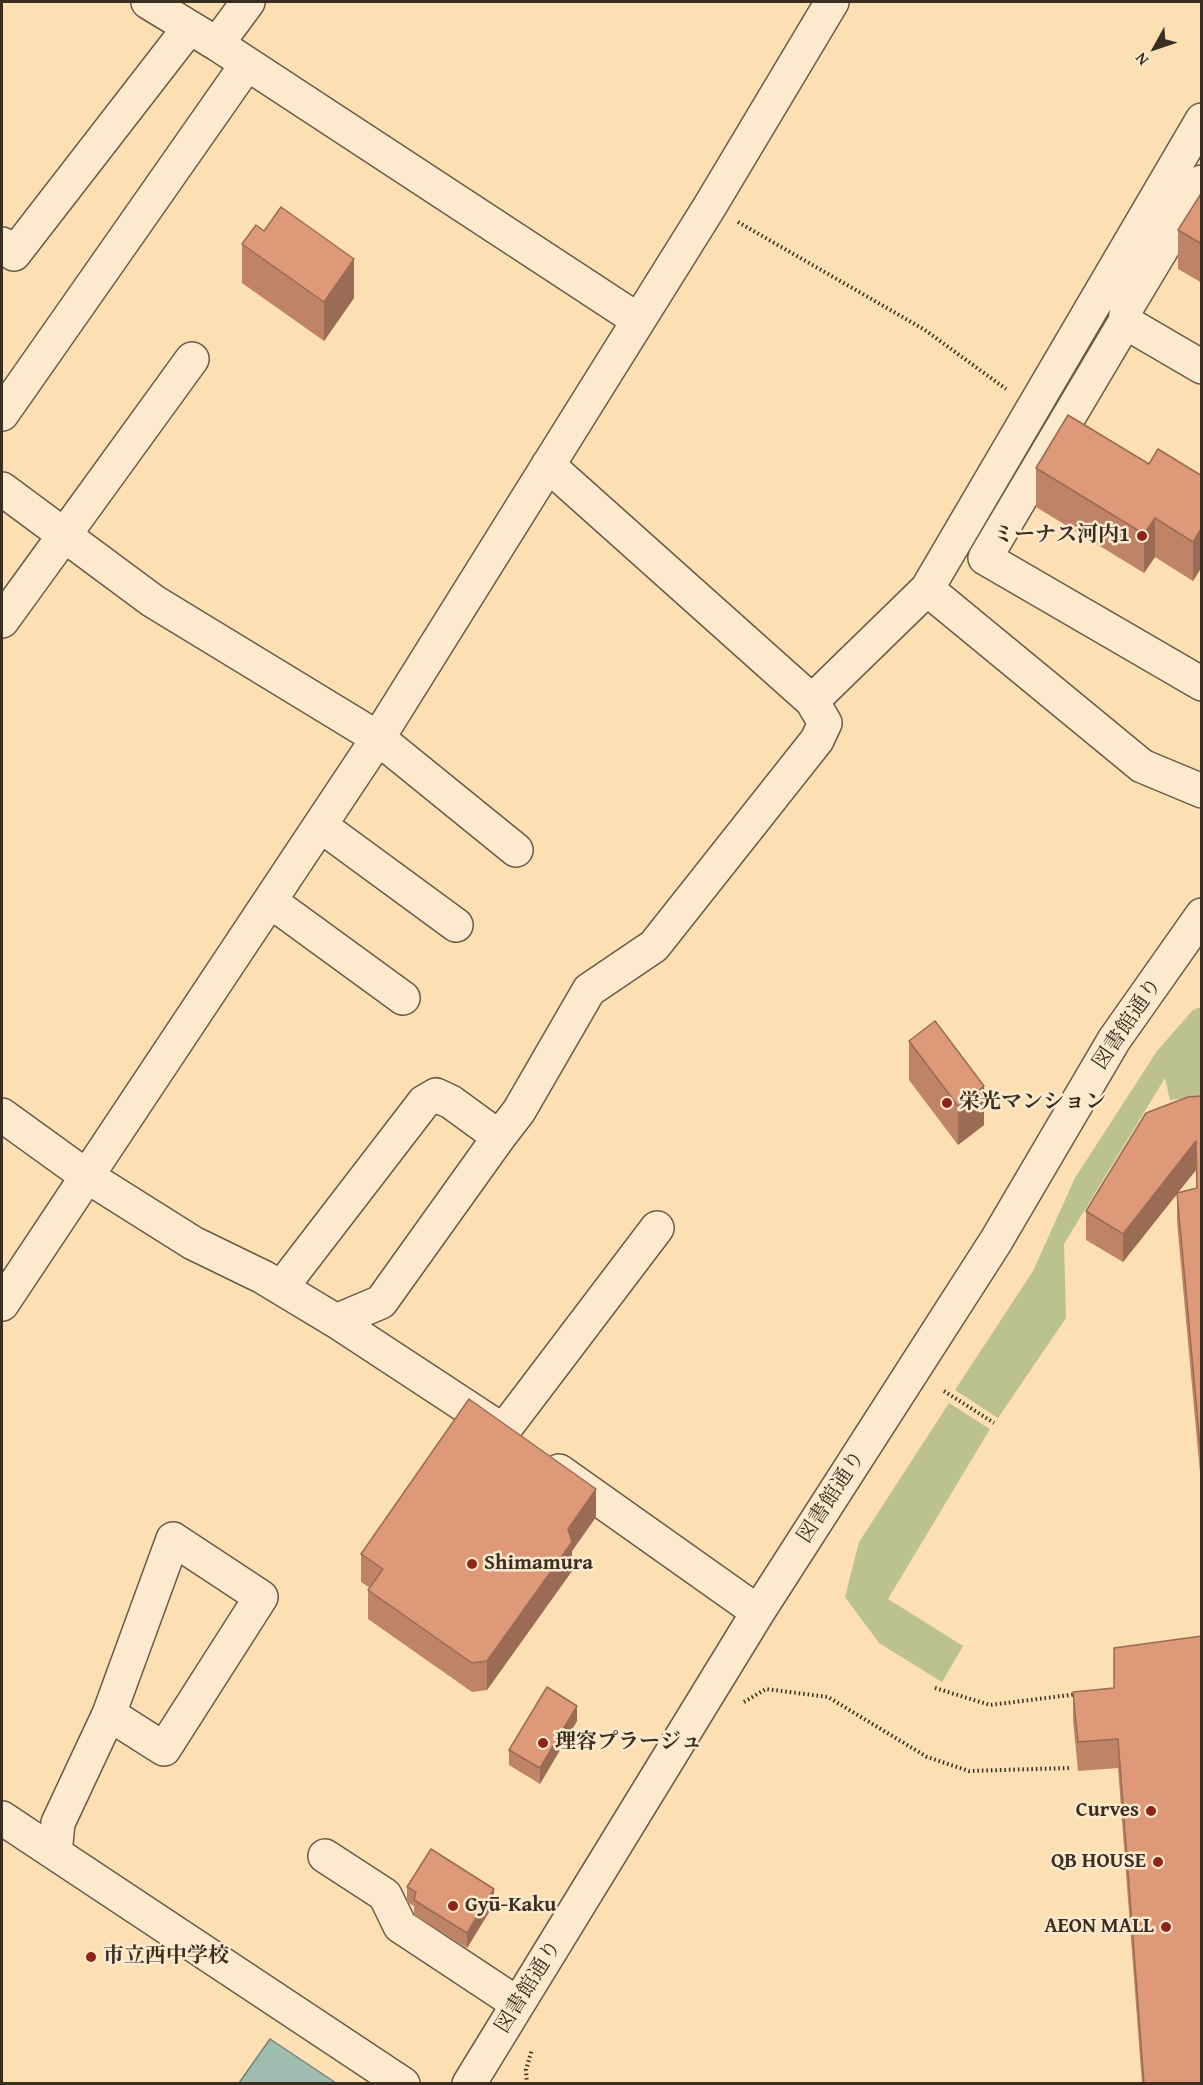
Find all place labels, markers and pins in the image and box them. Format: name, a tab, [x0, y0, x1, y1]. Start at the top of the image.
place label: ミーナス河内1	[993, 523, 1130, 549]
marker: ミーナス河内1	[1135, 529, 1149, 543]
place label: 栄光マンション	[959, 1090, 1106, 1116]
marker: 栄光マンション	[940, 1096, 954, 1110]
place label: Shimamura	[484, 1551, 593, 1577]
marker: Shimamura	[465, 1557, 479, 1571]
place label: 理容プラージュ	[555, 1730, 702, 1756]
marker: 理容プラージュ	[536, 1736, 550, 1750]
place label: Curves	[1076, 1798, 1139, 1824]
marker: Curves	[1144, 1804, 1158, 1818]
place label: QB HOUSE	[1051, 1849, 1146, 1875]
marker: QB HOUSE	[1151, 1855, 1165, 1869]
place label: Gyū-Kaku	[465, 1893, 556, 1919]
marker: Gyū-Kaku	[446, 1899, 460, 1913]
place label: AEON MALL	[1044, 1914, 1154, 1940]
marker: AEON MALL	[1159, 1920, 1173, 1934]
place label: 市立西中学校	[103, 1944, 229, 1970]
marker: 市立西中学校	[84, 1950, 98, 1964]

